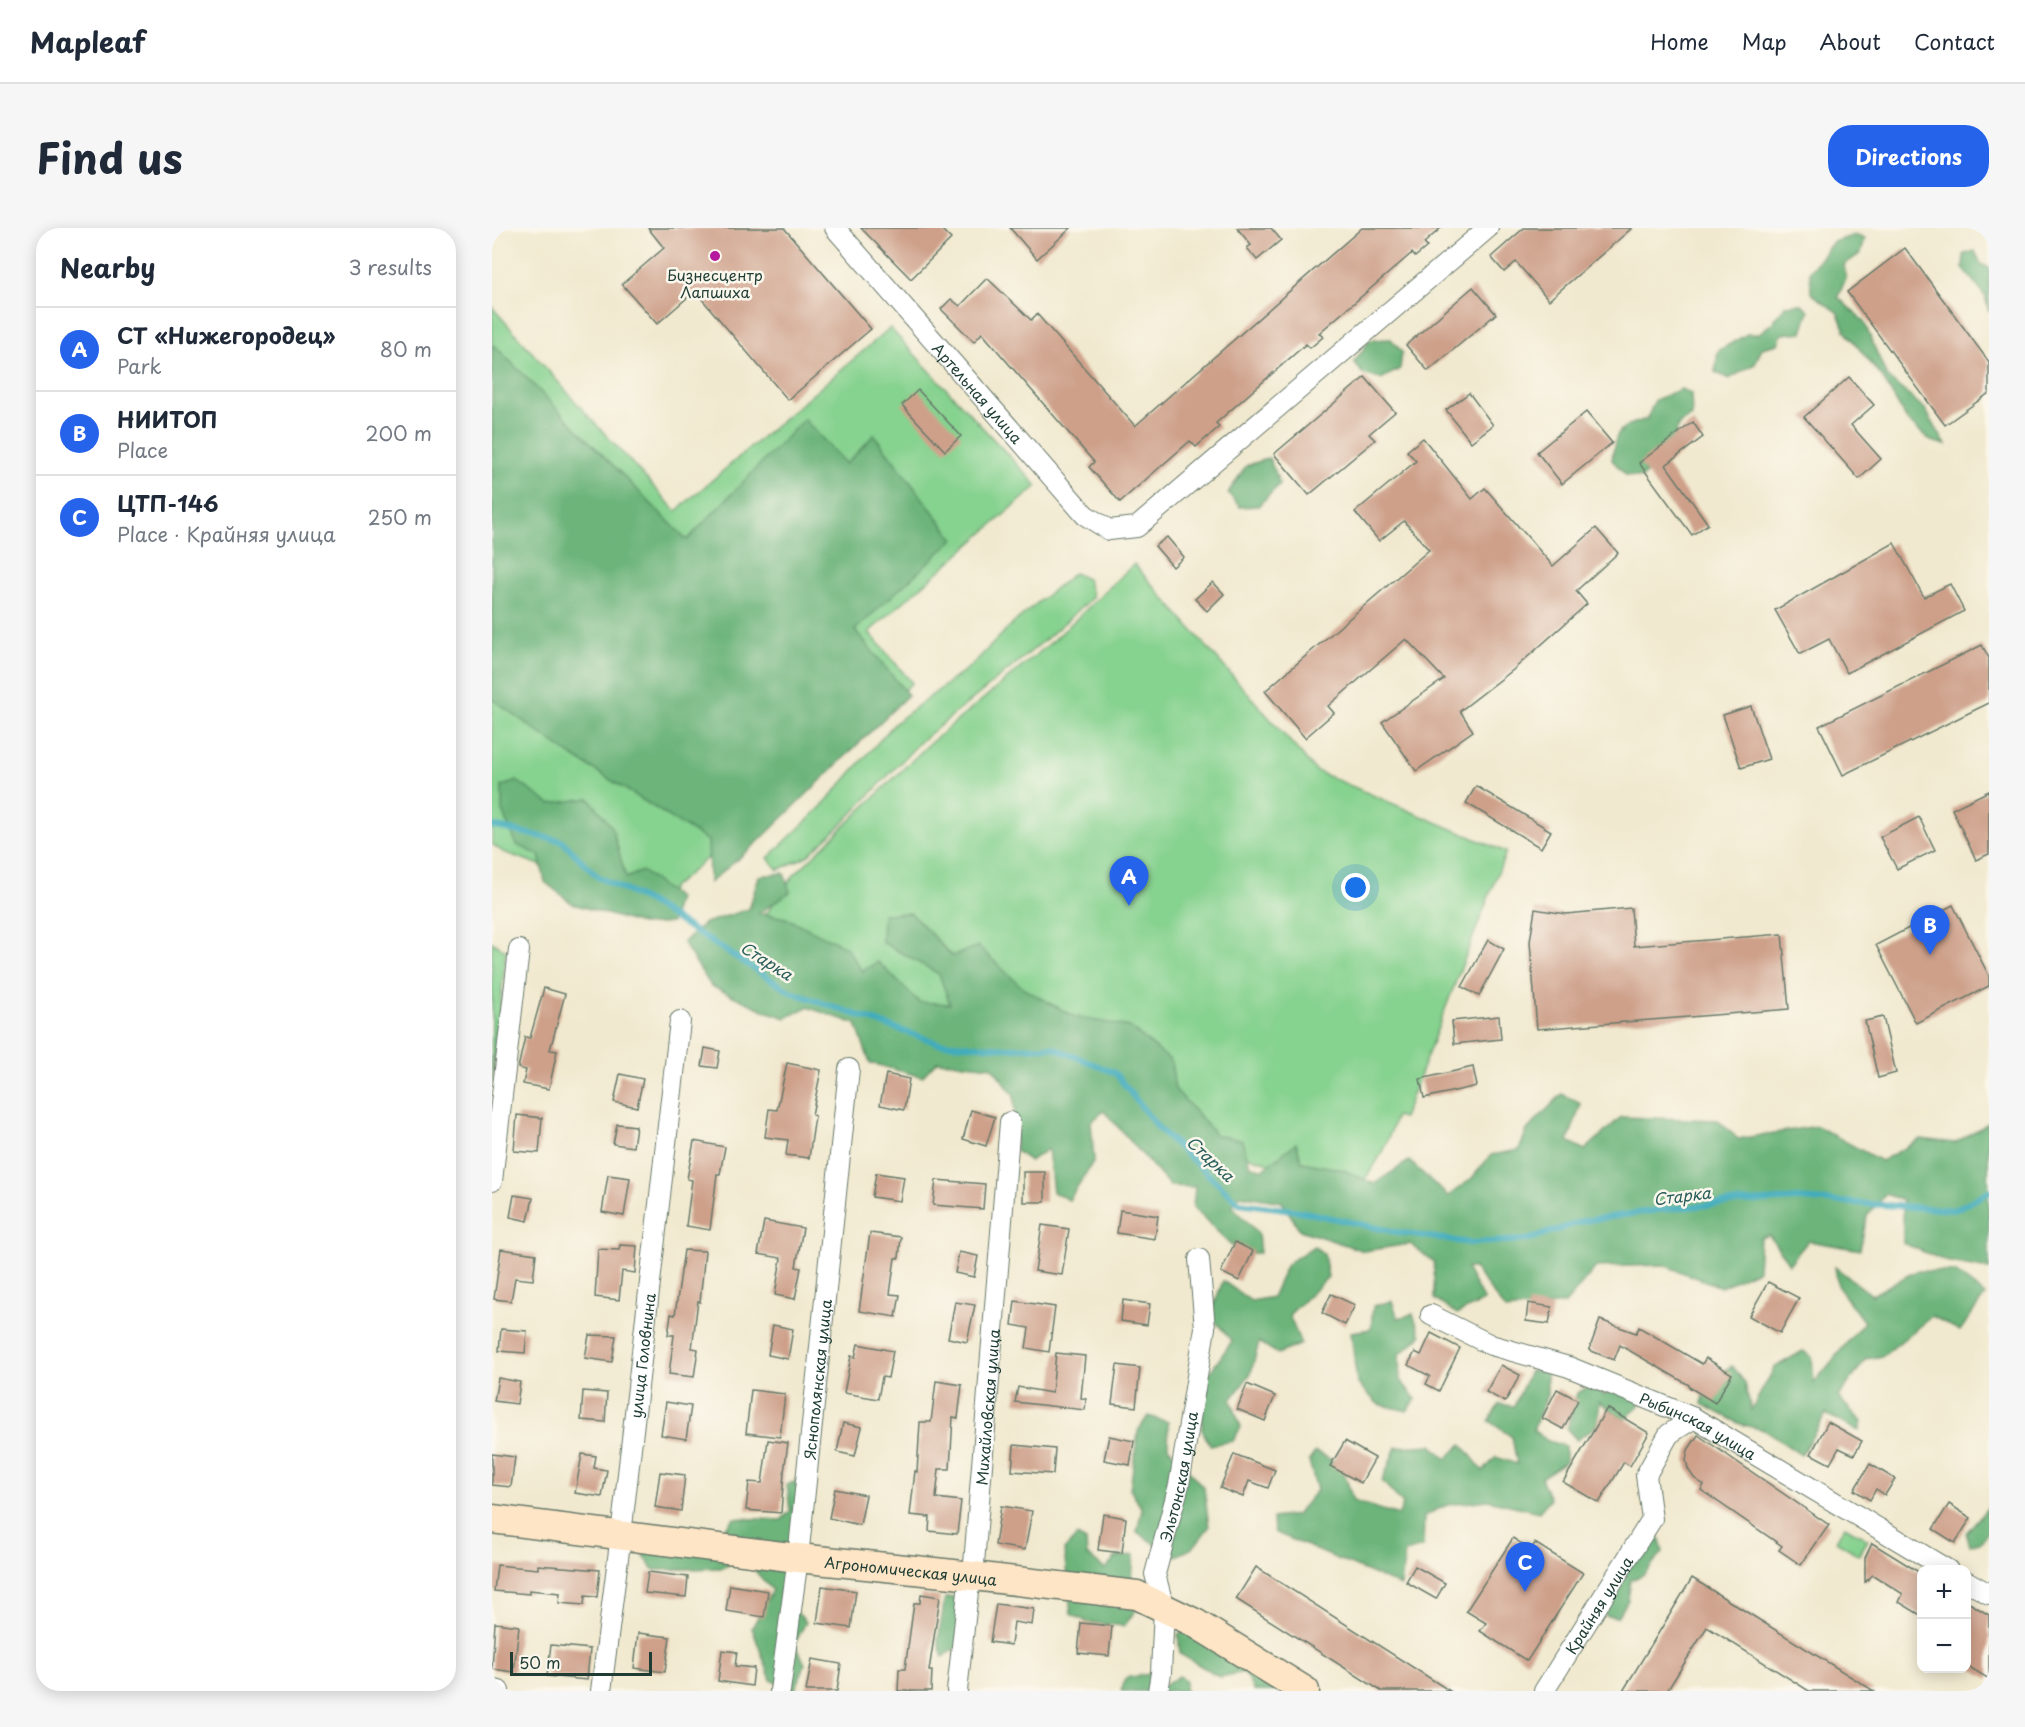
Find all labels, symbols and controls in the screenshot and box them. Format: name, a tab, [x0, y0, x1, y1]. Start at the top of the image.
text: Mapleaf	[30, 20, 146, 63]
text: Home	[1650, 25, 1709, 57]
text: Map	[1742, 25, 1787, 57]
text: About	[1820, 25, 1881, 57]
text: Contact	[1914, 25, 1995, 57]
text: Find us	[36, 125, 183, 188]
button: Directions	[1828, 125, 1989, 187]
text: Nearby	[60, 248, 155, 287]
marker: Бизнесцентр Лапшиха	[708, 249, 722, 263]
text: 3 results	[349, 252, 432, 282]
place label: Бизнесцентр Лапшиха	[667, 263, 763, 303]
text: СТ «Нижегородец»	[117, 318, 335, 351]
text: A	[72, 334, 87, 364]
text: 80 m	[380, 334, 432, 364]
street label: Артельная улица	[928, 337, 1029, 448]
text: Park	[117, 351, 162, 381]
text: НИИТОП	[117, 402, 217, 435]
text: B	[73, 418, 86, 448]
text: 200 m	[365, 418, 432, 448]
text: Place	[117, 435, 168, 465]
text: ЦТП-146	[117, 486, 219, 519]
text: C	[72, 502, 87, 532]
text: 250 m	[368, 502, 432, 532]
text: Place · Крайняя улица	[117, 519, 336, 549]
pin: A	[1110, 856, 1148, 906]
your location	[1341, 873, 1370, 902]
pin: B	[1910, 906, 1950, 955]
water label: Старка	[736, 935, 799, 986]
water label: Старка	[1182, 1130, 1241, 1187]
water label: Старка	[1652, 1179, 1713, 1210]
street label: улица Головнина	[623, 1291, 660, 1419]
street label: Яснополянская улица	[797, 1297, 837, 1461]
street label: Михайловская улица	[969, 1327, 1005, 1486]
street label: Рыбинская улица	[1636, 1386, 1762, 1465]
street label: Эльтонская улица	[1153, 1409, 1203, 1544]
pin: C	[1506, 1542, 1544, 1592]
street label: Агрономическая улица	[824, 1549, 999, 1590]
street label: Крайняя улица	[1559, 1551, 1638, 1658]
map controls	[1917, 1565, 1971, 1673]
button: +	[1917, 1565, 1971, 1619]
button: −	[1917, 1619, 1971, 1673]
scale bar	[510, 1649, 652, 1676]
text: 50 m	[519, 1650, 560, 1674]

